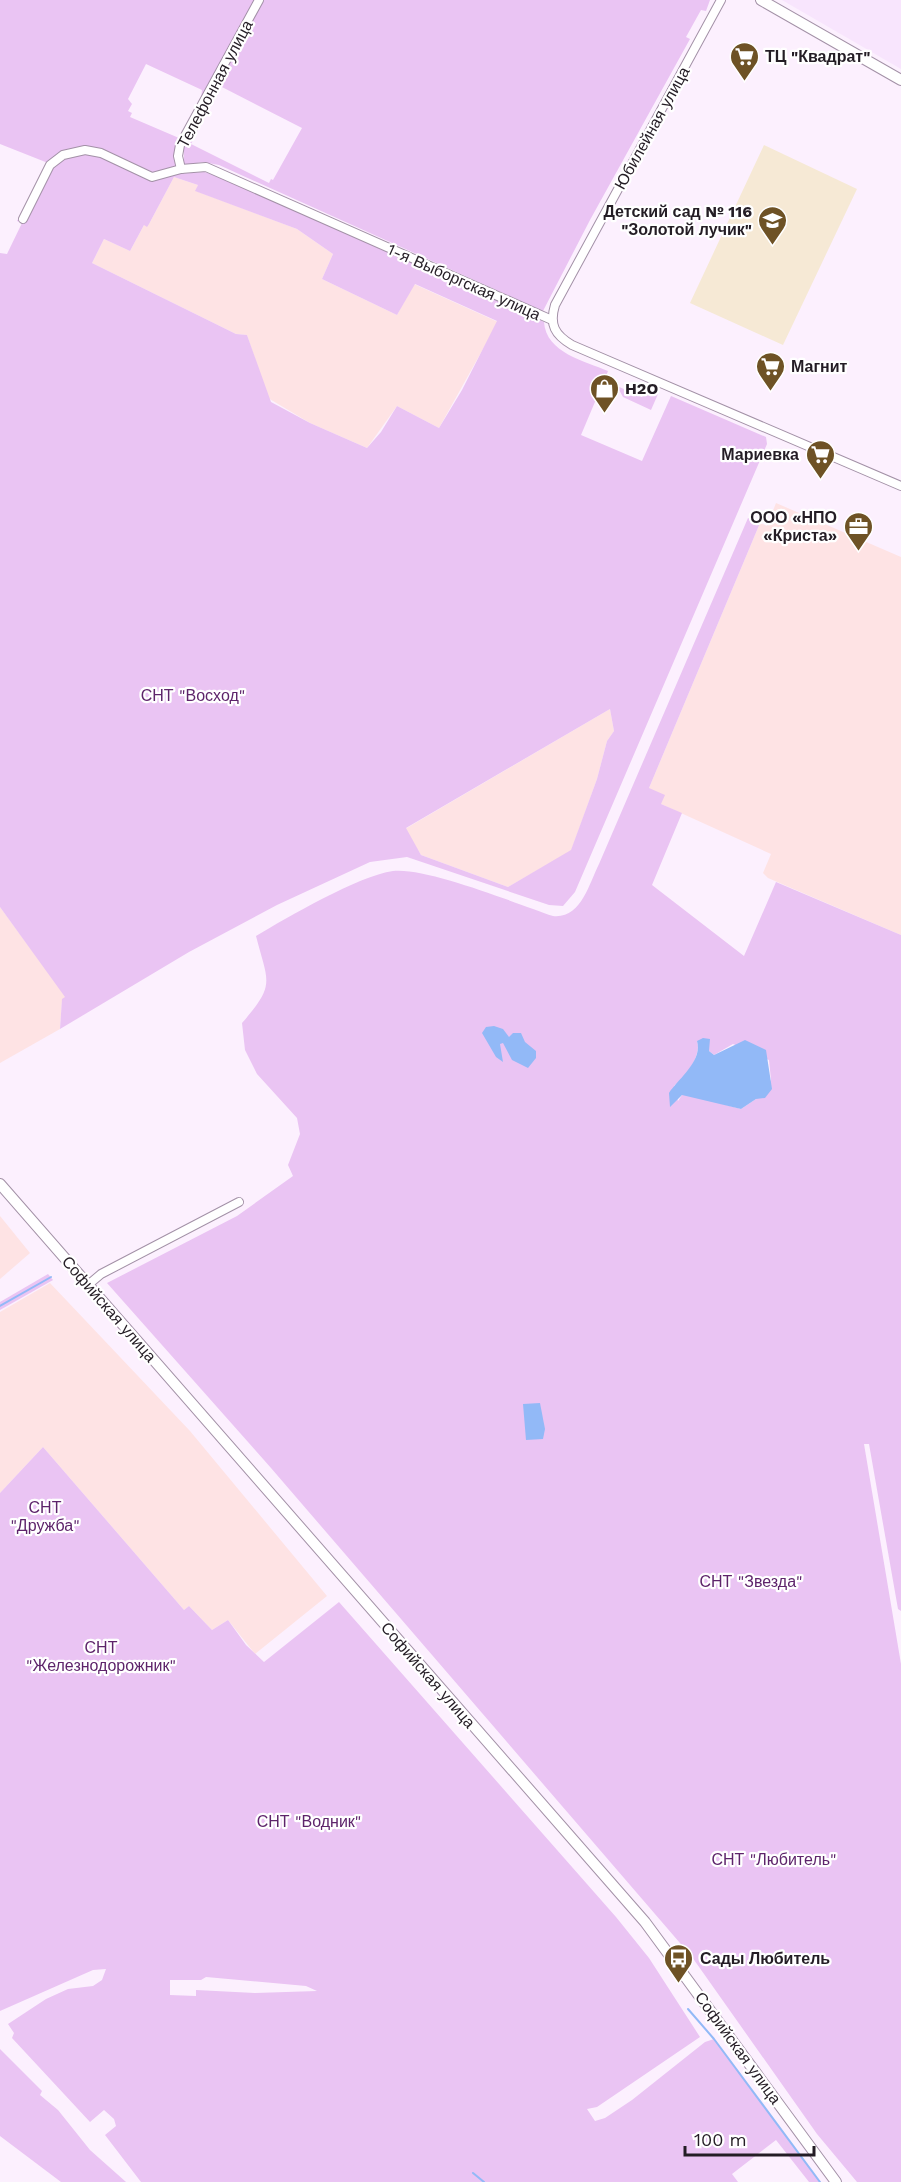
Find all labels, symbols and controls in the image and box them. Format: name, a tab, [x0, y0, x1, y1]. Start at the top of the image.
street label: Телефонная улица	[173, 17, 257, 151]
supermarket icon: ТЦ "Квадрат"	[728, 40, 760, 82]
place label: ТЦ "Квадрат"	[765, 47, 870, 66]
street label: Юбилейная улица	[610, 63, 694, 193]
place label: Детский сад № 116 "Золотой лучик"	[603, 202, 752, 239]
school or university icon: Детский сад № 116 "Золотой лучик"	[757, 204, 789, 246]
street label: 1-я Выборгская улица	[385, 240, 544, 324]
supermarket icon: Магнит	[754, 350, 786, 392]
place label: Магнит	[791, 357, 848, 376]
shop icon: H2O	[588, 372, 620, 414]
place label: H2O	[625, 379, 658, 398]
supermarket icon: Мариевка	[804, 438, 836, 480]
place label: Мариевка	[721, 445, 799, 464]
place label: ООО «НПО «Криста»	[750, 508, 837, 545]
office icon: ООО «НПО «Криста»	[842, 510, 874, 552]
park label: СНТ "Восход"	[141, 686, 245, 705]
street label: Софийская улица	[58, 1252, 160, 1366]
park label: СНТ "Дружба"	[10, 1498, 80, 1535]
park label: СНТ "Звезда"	[700, 1572, 803, 1591]
street label: Софийская улица	[377, 1618, 479, 1732]
park label: СНТ "Железнодорожник"	[26, 1638, 176, 1675]
park label: СНТ "Водник"	[257, 1812, 361, 1831]
park label: СНТ "Любитель"	[711, 1850, 837, 1869]
bus stop icon: Сады Любитель	[663, 1942, 695, 1984]
place label: Сады Любитель	[700, 1949, 830, 1968]
street label: Софийская улица	[691, 1988, 785, 2108]
scale bar	[685, 2119, 814, 2157]
text: 100 m	[694, 2129, 747, 2150]

